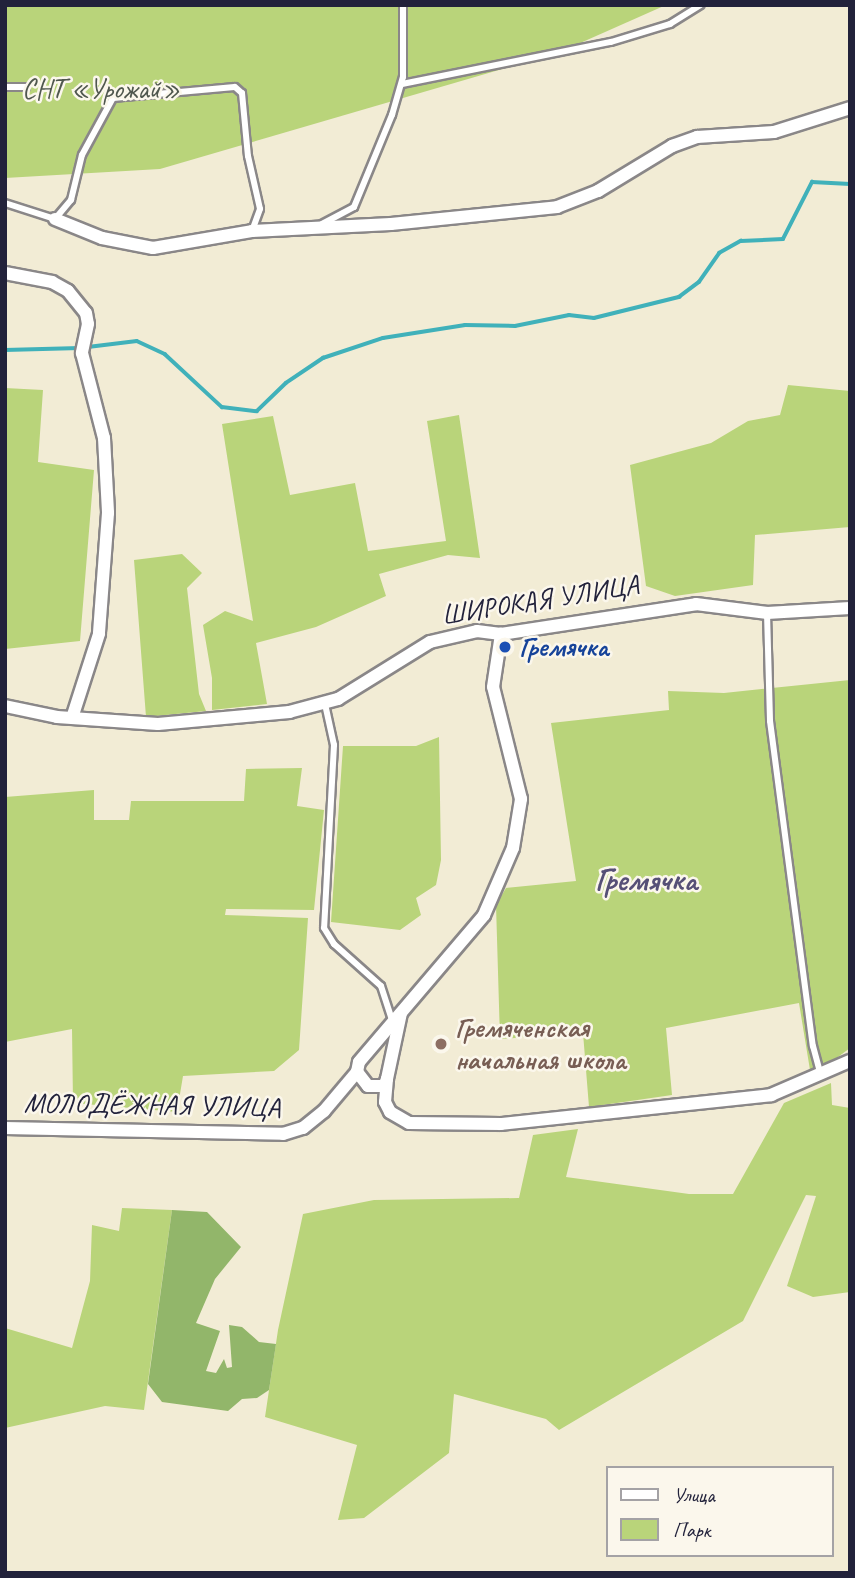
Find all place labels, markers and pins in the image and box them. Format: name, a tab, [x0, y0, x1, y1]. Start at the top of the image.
place label: Гремячка	[519, 630, 608, 664]
marker: Гремячка	[497, 639, 513, 655]
place label: Гремяченская начальная школа	[455, 1011, 625, 1077]
marker: Гремяченская начальная школа	[433, 1036, 449, 1052]

